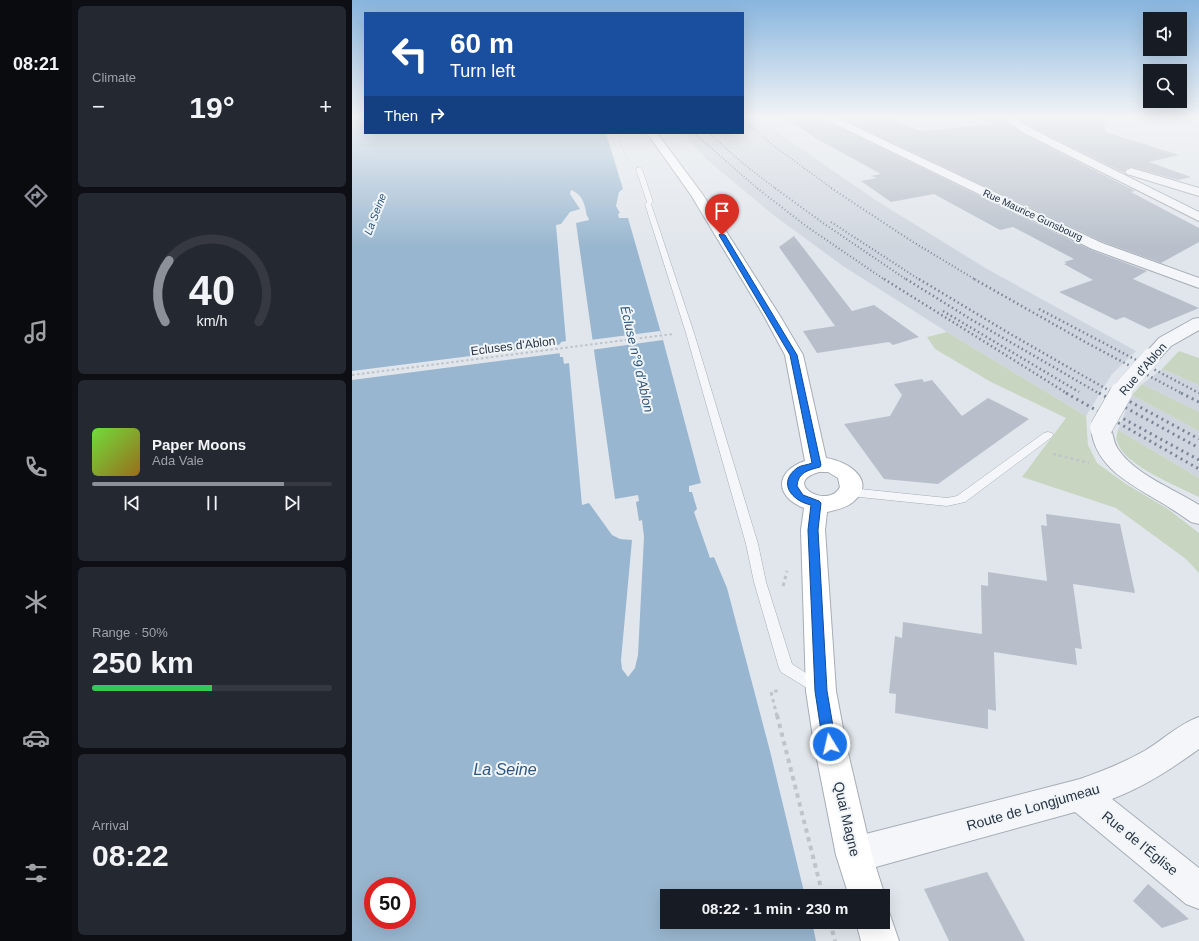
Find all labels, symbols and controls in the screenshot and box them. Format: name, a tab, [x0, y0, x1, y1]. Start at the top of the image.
map controls	[1143, 12, 1187, 108]
button: sound	[1143, 12, 1187, 56]
icon: left	[384, 28, 436, 80]
text: 60 m	[450, 28, 514, 59]
text: 08:21	[13, 54, 59, 74]
text: Turn left	[450, 61, 515, 81]
button: search	[1143, 64, 1187, 108]
text: Climate	[92, 70, 136, 85]
text: 19°	[189, 91, 235, 124]
text: −	[92, 94, 105, 119]
text: +	[319, 94, 332, 119]
icon: right	[426, 104, 448, 126]
text: Then	[384, 107, 418, 124]
icon: directions	[22, 182, 50, 210]
street label: Rue Maurice Gunsbourg	[981, 187, 1085, 243]
water label: La Seine	[362, 192, 388, 236]
pin	[705, 194, 739, 235]
icon: arrive	[711, 200, 733, 222]
text: 40	[189, 266, 235, 313]
water label: Écluse n°9 d'Ablon	[617, 304, 657, 414]
text: km/h	[197, 312, 228, 328]
icon: music	[22, 318, 50, 346]
street label: Ecluses d'Ablon	[470, 334, 556, 358]
street label: Rue d'Ablon	[1116, 340, 1170, 398]
text: Paper Moons	[152, 436, 246, 453]
icon: phone	[22, 453, 50, 481]
text: Ada Vale	[152, 453, 204, 468]
icon: previous	[121, 492, 143, 514]
icon: pause	[201, 492, 223, 514]
icon: next	[281, 492, 303, 514]
icon: climate	[22, 588, 50, 616]
text: Range · 50%	[92, 625, 168, 640]
text: 250 km	[92, 646, 194, 679]
position arrow	[809, 723, 851, 765]
icon: car	[22, 724, 50, 752]
water label: La Seine	[473, 761, 537, 778]
street label: Quai Magne	[831, 780, 863, 858]
street label: Route de Longjumeau	[965, 780, 1101, 834]
street label: Rue de l'Église	[1099, 808, 1181, 879]
text: Arrival	[92, 818, 129, 833]
text: 08:22	[92, 839, 169, 872]
icon: filters	[22, 859, 50, 887]
speed limit sign: 50	[364, 877, 416, 929]
text: 08:22 · 1 min · 230 m	[702, 900, 848, 917]

